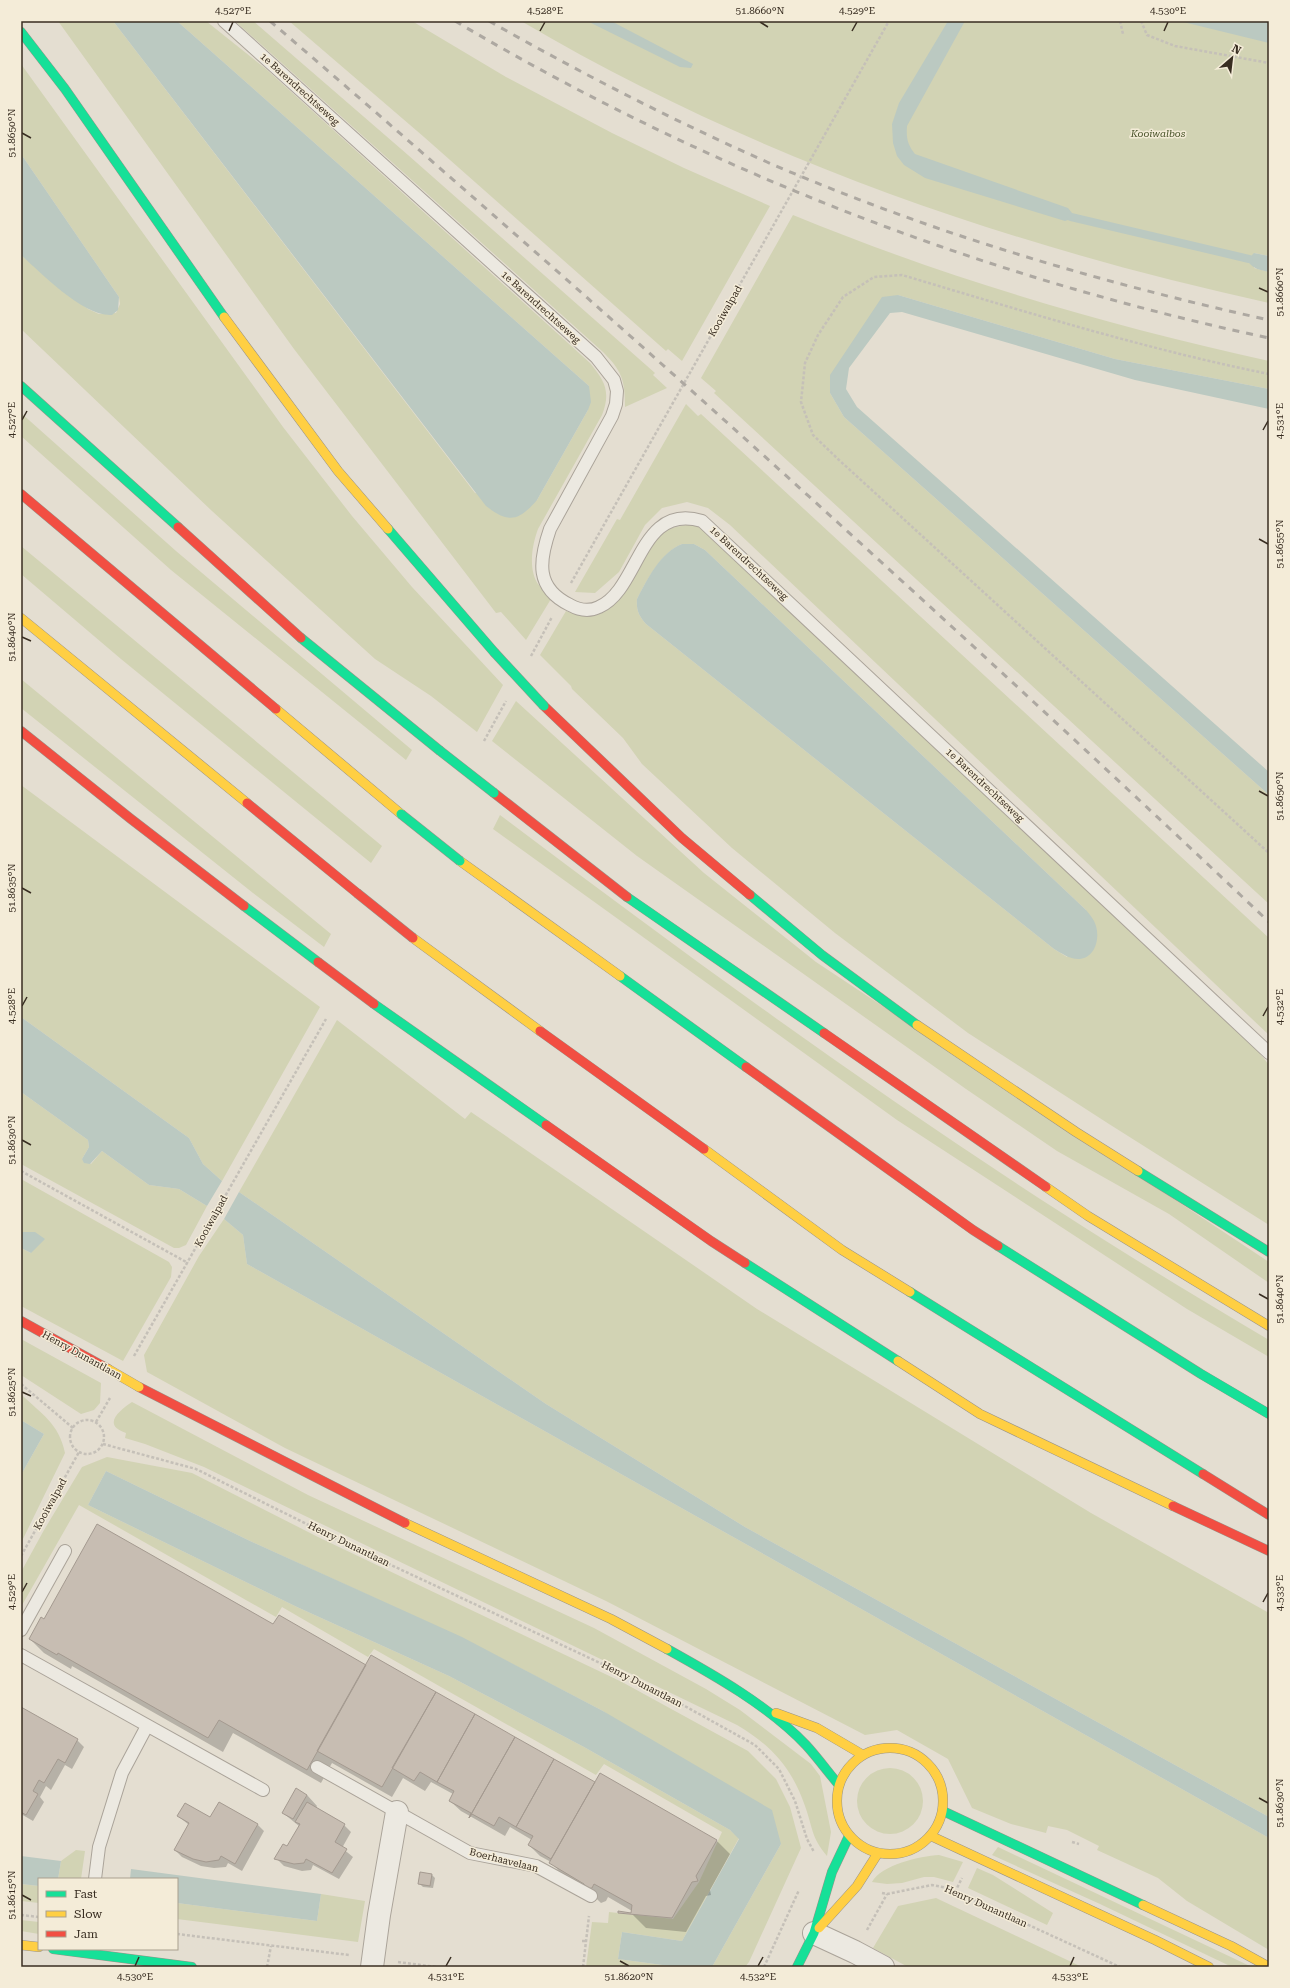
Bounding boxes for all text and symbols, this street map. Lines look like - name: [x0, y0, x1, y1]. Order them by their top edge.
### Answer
- text: 4.527°E: [215, 5, 251, 16]
- text: 4.528°E: [527, 5, 563, 16]
- text: 51.8660°N: [735, 5, 785, 16]
- text: 4.529°E: [839, 5, 875, 16]
- text: 4.530°E: [1150, 5, 1186, 16]
- north arrow: [1212, 38, 1252, 78]
- text: N: [1230, 42, 1244, 58]
- street label: 1e Barendrechtseweg: [258, 51, 342, 128]
- text: 51.8650°N: [6, 108, 17, 158]
- park label: Kooiwalbos: [1130, 128, 1186, 139]
- text: 51.8660°N: [1274, 267, 1285, 317]
- street label: 1e Barendrechtseweg: [499, 269, 583, 346]
- street label: Kooiwalpad: [706, 283, 744, 339]
- text: 4.527°E: [6, 402, 17, 438]
- text: 4.531°E: [1274, 403, 1285, 439]
- text: 51.8655°N: [1274, 519, 1285, 569]
- street label: 1e Barendrechtseweg: [708, 524, 791, 602]
- text: 51.8640°N: [6, 612, 17, 662]
- street label: 1e Barendrechtseweg: [944, 746, 1027, 824]
- text: 51.8650°N: [1274, 771, 1285, 821]
- text: 51.8635°N: [6, 863, 17, 913]
- text: 4.528°E: [6, 988, 17, 1024]
- text: 4.532°E: [1274, 989, 1285, 1025]
- text: 51.8630°N: [6, 1115, 17, 1165]
- street label: Kooiwalpad: [192, 1193, 230, 1249]
- text: 51.8640°N: [1274, 1274, 1285, 1324]
- street label: Henry Dunantlaan: [40, 1329, 124, 1382]
- text: 51.8625°N: [6, 1367, 17, 1417]
- street label: Kooiwalpad: [31, 1476, 69, 1532]
- street label: Henry Dunantlaan: [306, 1519, 392, 1569]
- text: 4.529°E: [6, 1574, 17, 1610]
- text: 4.533°E: [1274, 1575, 1285, 1611]
- street label: Henry Dunantlaan: [600, 1659, 685, 1709]
- text: 51.8630°N: [1274, 1778, 1285, 1828]
- street label: Boerhaavelaan: [468, 1846, 540, 1874]
- text: 51.8615°N: [6, 1870, 17, 1920]
- legend: [38, 1878, 178, 1950]
- street label: Henry Dunantlaan: [943, 1883, 1029, 1929]
- text: Fast: [74, 1887, 98, 1901]
- text: Slow: [74, 1907, 102, 1921]
- text: Jam: [74, 1927, 98, 1941]
- text: 4.530°E: [117, 1971, 153, 1982]
- text: 4.531°E: [428, 1971, 464, 1982]
- text: 51.8620°N: [604, 1971, 654, 1982]
- text: 4.532°E: [740, 1971, 776, 1982]
- text: 4.533°E: [1052, 1971, 1088, 1982]

